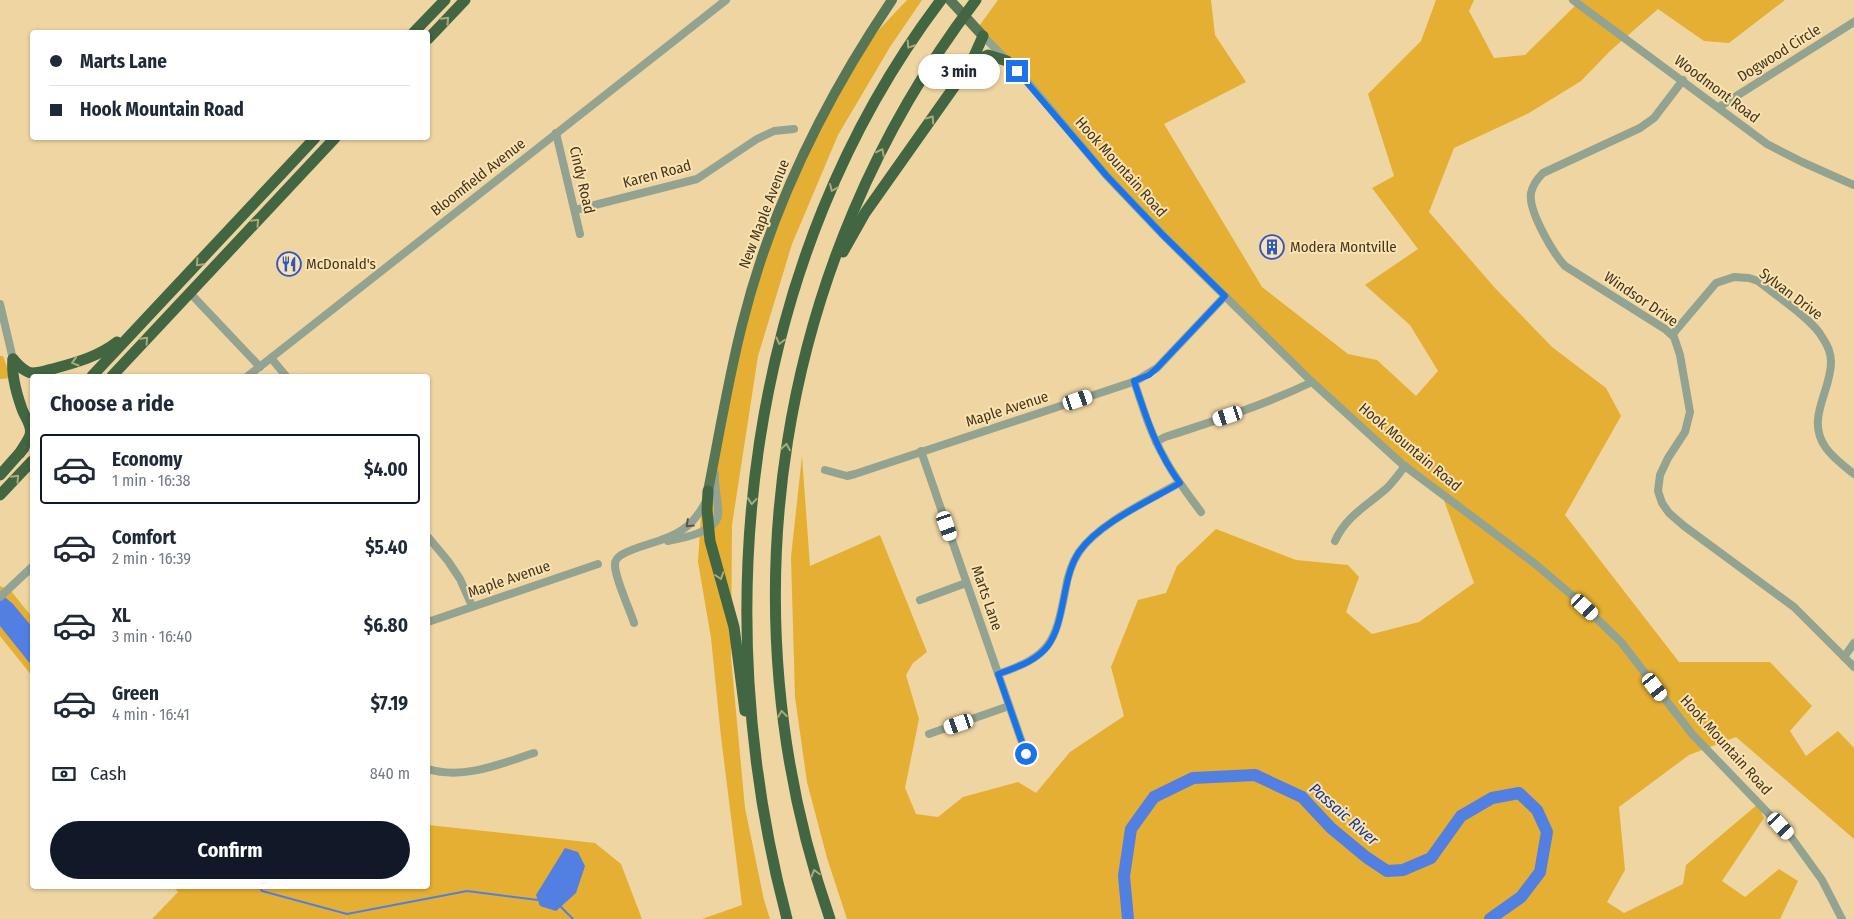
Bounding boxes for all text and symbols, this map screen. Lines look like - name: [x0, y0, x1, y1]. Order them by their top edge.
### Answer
- one-way arrow: [440, 16, 449, 25]
- street label: Dogwood Circle: [1734, 20, 1824, 86]
- one-way arrow: [907, 40, 917, 49]
- text: Marts Lane: [80, 50, 167, 73]
- street label: Woodmont Road: [1671, 51, 1763, 127]
- callout: 3 min: [917, 54, 1000, 88]
- route end: [1006, 60, 1028, 82]
- text: 3 min: [941, 62, 977, 81]
- text: Hook Mountain Road: [80, 98, 244, 121]
- street label: Hook Mountain Road: [1071, 113, 1171, 221]
- one-way arrow: [925, 115, 934, 125]
- street label: Bloomfield Avenue: [427, 134, 529, 220]
- street label: Cindy Road: [566, 145, 598, 215]
- one-way arrow: [875, 148, 885, 157]
- street label: Karen Road: [621, 156, 693, 192]
- street label: New Maple Avenue: [735, 157, 793, 271]
- one-way arrow: [829, 183, 840, 192]
- one-way arrow: [250, 218, 259, 227]
- building icon: Modera Montville: [1259, 234, 1285, 260]
- place label: Modera Montville: [1290, 238, 1397, 256]
- restaurant icon: McDonald's: [276, 251, 302, 277]
- place label: McDonald's: [306, 255, 376, 273]
- one-way arrow: [196, 257, 205, 266]
- street label: Sylvan Drive: [1756, 264, 1826, 324]
- street label: Windsor Drive: [1600, 268, 1682, 330]
- one-way arrow: [775, 336, 786, 345]
- one-way arrow: [139, 337, 148, 346]
- one-way arrow: [72, 357, 80, 367]
- street label: Maple Avenue: [963, 387, 1051, 431]
- car: [1061, 388, 1094, 412]
- text: Choose a ride: [50, 390, 174, 417]
- street label: Hook Mountain Road: [1355, 399, 1465, 495]
- car: [1211, 404, 1244, 428]
- one-way arrow: [780, 443, 791, 451]
- icon: car: [52, 447, 97, 492]
- text: Economy: [112, 448, 182, 471]
- text: $4.00: [364, 458, 408, 481]
- text: 1 min · 16:38: [112, 471, 191, 490]
- one-way arrow: [10, 475, 19, 484]
- one-way arrow: [746, 497, 757, 505]
- car: [935, 509, 958, 543]
- one-way arrow: [685, 518, 694, 527]
- icon: car: [52, 525, 97, 570]
- text: Comfort: [112, 526, 176, 549]
- text: $5.40: [365, 536, 408, 559]
- text: 2 min · 16:39: [112, 549, 191, 568]
- street label: Maple Avenue: [465, 557, 553, 601]
- street label: Marts Lane: [968, 563, 1006, 633]
- one-way arrow: [714, 572, 724, 580]
- car: [1568, 591, 1601, 623]
- icon: car: [52, 603, 97, 648]
- text: XL: [112, 604, 131, 627]
- text: $6.80: [364, 614, 408, 637]
- text: 3 min · 16:40: [112, 627, 192, 646]
- car: [1639, 671, 1670, 703]
- icon: car: [52, 681, 97, 726]
- text: Green: [112, 682, 159, 705]
- street label: Hook Mountain Road: [1676, 691, 1776, 799]
- text: $7.19: [370, 692, 408, 715]
- text: 4 min · 16:41: [112, 705, 190, 724]
- one-way arrow: [777, 709, 788, 717]
- car: [942, 712, 975, 736]
- route start: [1015, 743, 1037, 765]
- icon: cash: [50, 760, 78, 788]
- text: Cash: [90, 762, 127, 785]
- text: 840 m: [370, 764, 410, 783]
- water label: Passaic River: [1306, 779, 1383, 849]
- car: [1765, 810, 1796, 842]
- button: Confirm: [50, 821, 410, 879]
- one-way arrow: [810, 869, 820, 877]

